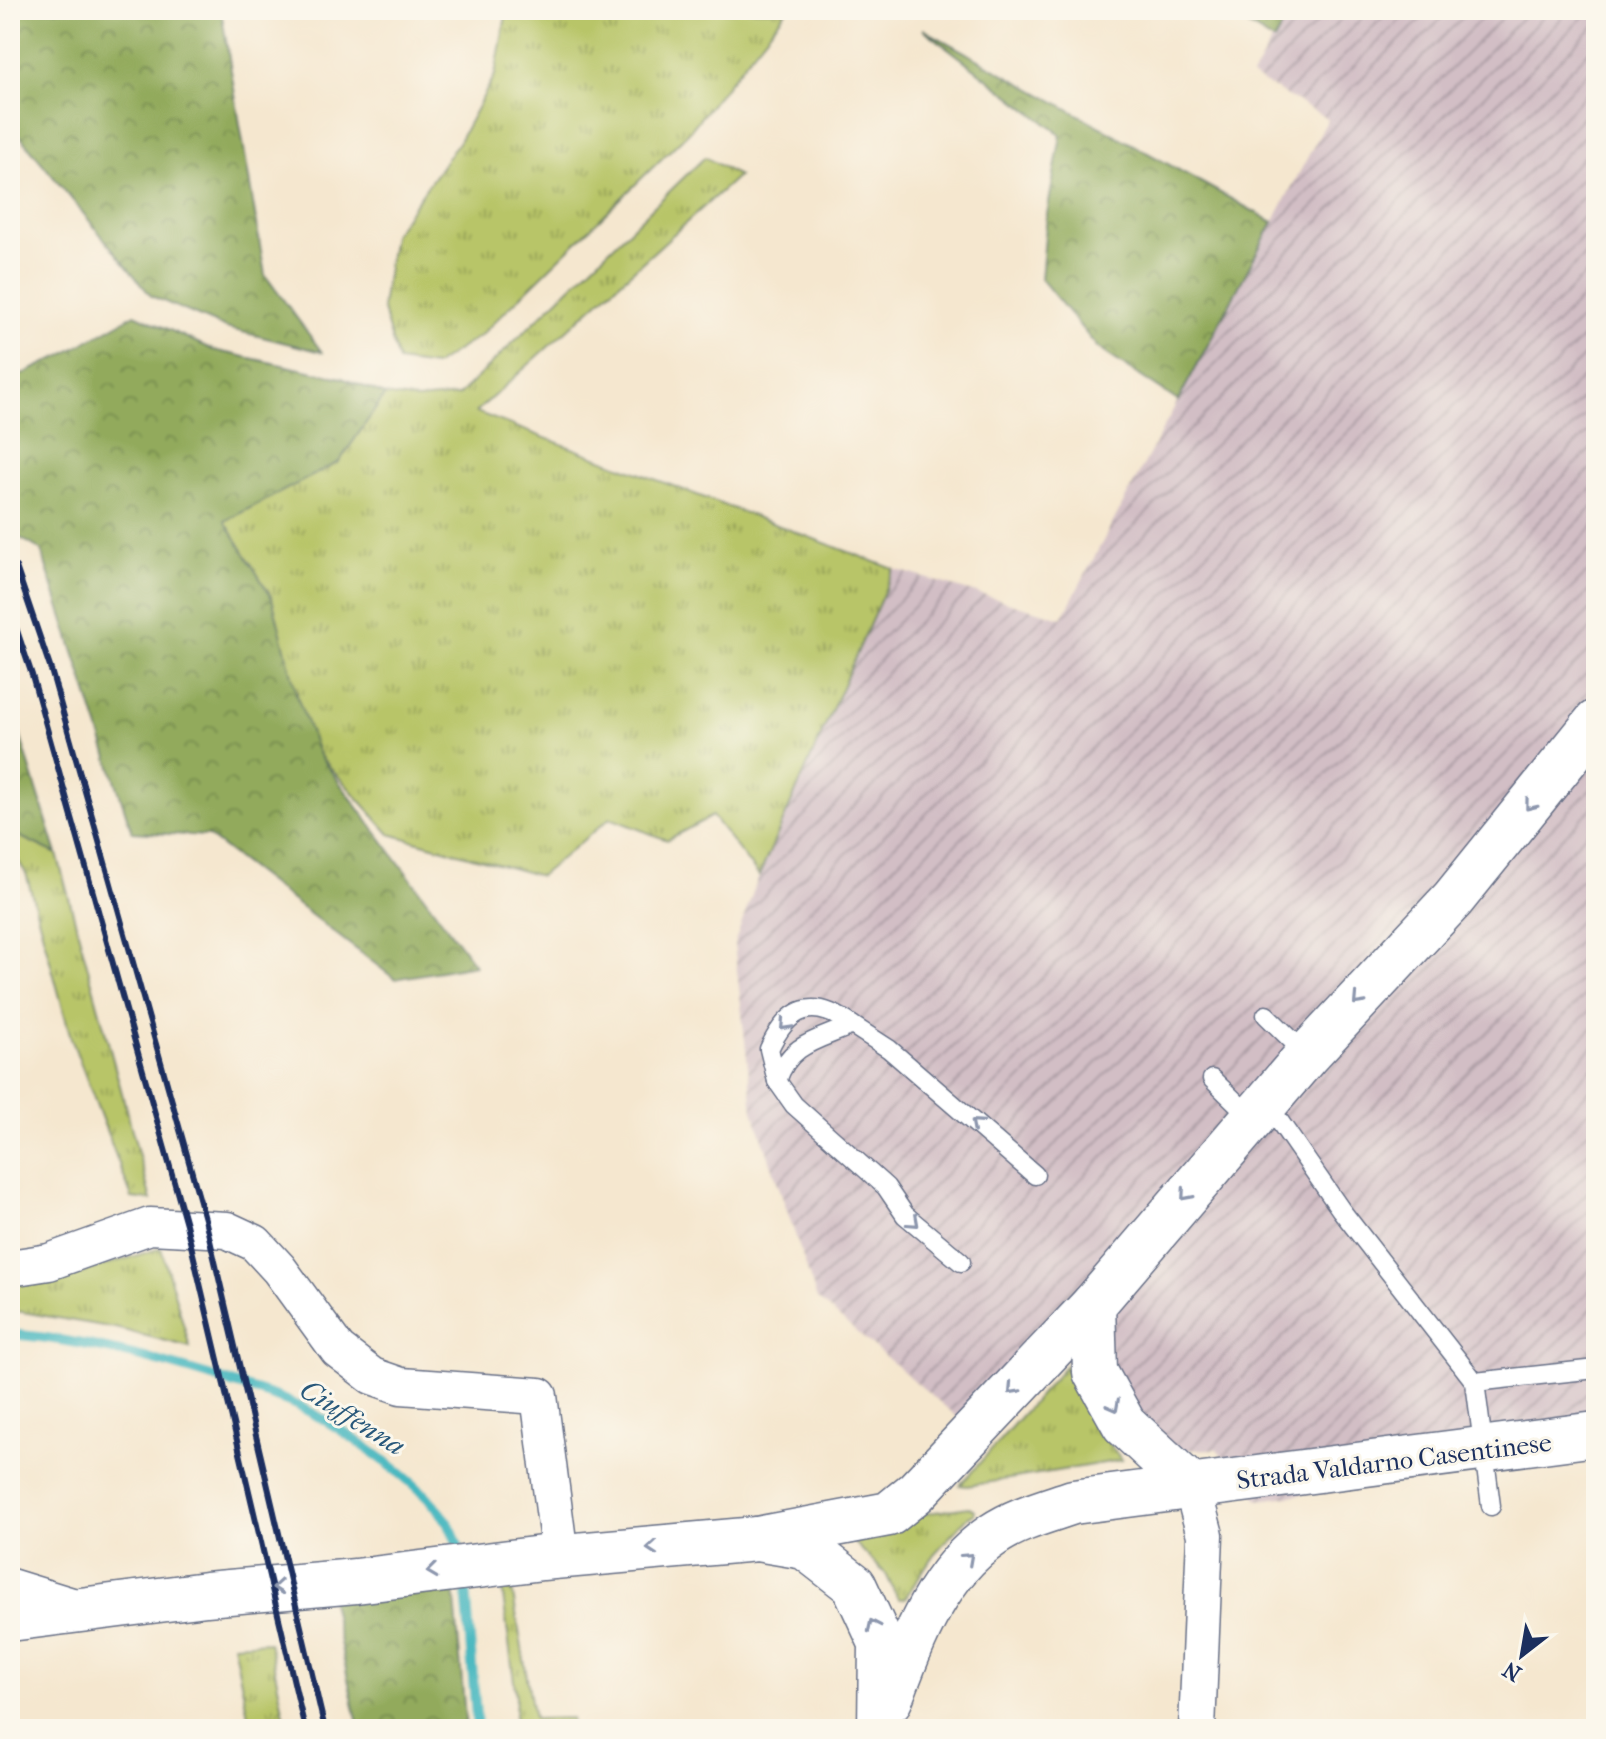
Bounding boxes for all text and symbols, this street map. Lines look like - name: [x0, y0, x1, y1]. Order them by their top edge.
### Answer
- one-way arrow: [1525, 796, 1540, 810]
- one-way arrow: [1353, 991, 1368, 1005]
- one-way arrow: [779, 1016, 794, 1030]
- one-way arrow: [971, 1119, 985, 1134]
- one-way arrow: [1181, 1186, 1196, 1200]
- one-way arrow: [905, 1212, 919, 1227]
- water label: Ciuffenna: [294, 1372, 411, 1462]
- one-way arrow: [1008, 1380, 1023, 1394]
- one-way arrow: [1104, 1397, 1120, 1412]
- street label: Strada Valdarno Casentinese: [1235, 1427, 1553, 1496]
- one-way arrow: [645, 1539, 658, 1556]
- one-way arrow: [958, 1553, 973, 1567]
- one-way arrow: [425, 1563, 438, 1580]
- one-way arrow: [271, 1579, 284, 1596]
- north arrow: [1482, 1615, 1562, 1695]
- one-way arrow: [867, 1619, 883, 1633]
- text: N: [1498, 1656, 1526, 1687]

